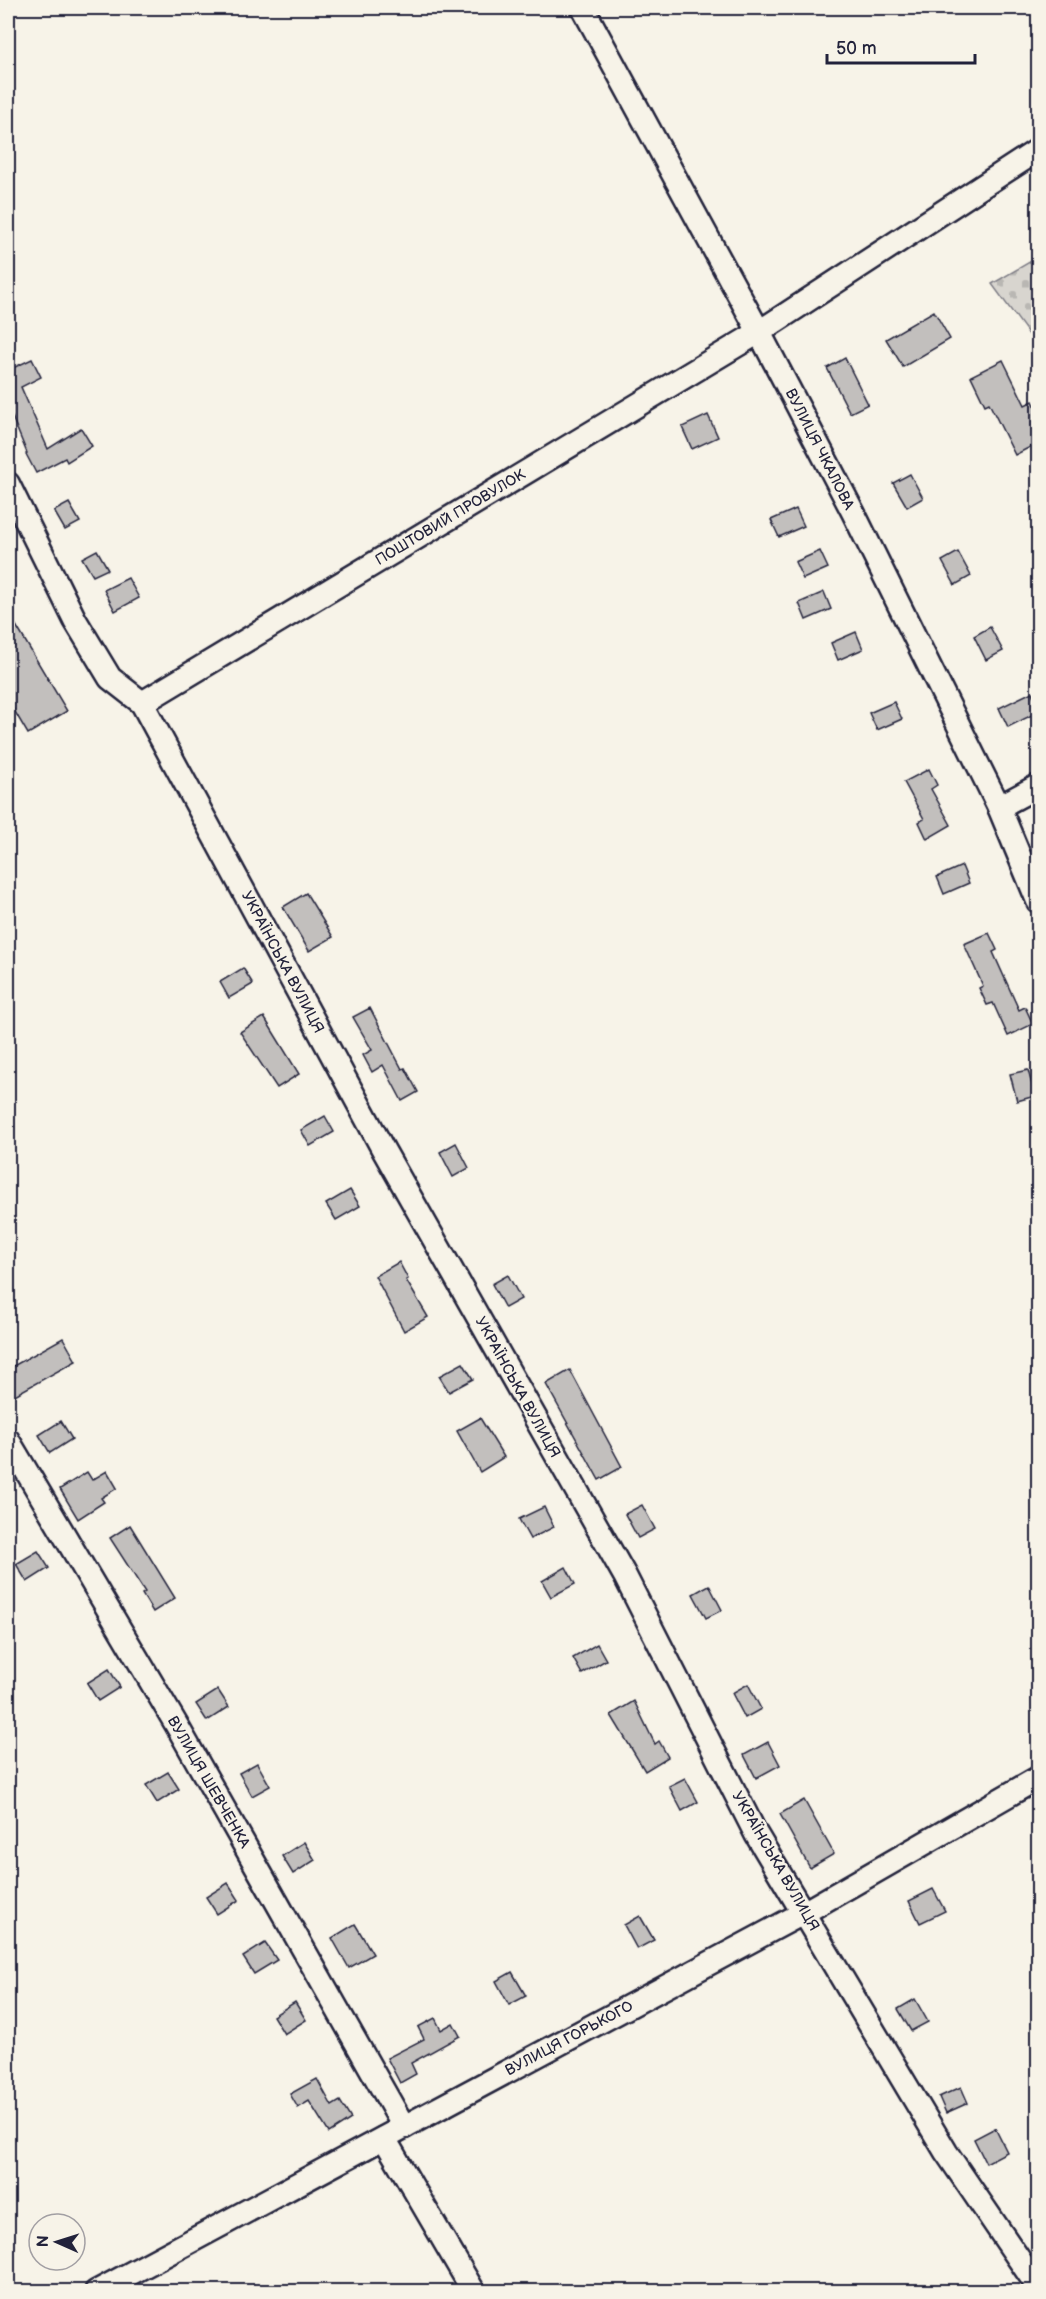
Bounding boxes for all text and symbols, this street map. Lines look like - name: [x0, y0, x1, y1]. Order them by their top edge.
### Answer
- scale bar: [827, 27, 976, 65]
- text: 50 m: [836, 38, 877, 59]
- street label: ВУЛИЦЯ ЧКАЛОВА: [781, 385, 859, 514]
- street label: ПОШТОВИЙ ПРОВУЛОК: [372, 465, 529, 570]
- street label: УКРАЇНСЬКА ВУЛИЦЯ: [237, 888, 328, 1037]
- street label: УКРАЇНСЬКА ВУЛИЦЯ: [471, 1313, 564, 1461]
- street label: ВУЛИЦЯ ШЕВЧЕНКА: [163, 1713, 255, 1853]
- street label: УКРАЇНСЬКА ВУЛИЦЯ: [728, 1788, 823, 1935]
- street label: ВУЛИЦЯ ГОРЬКОГО: [502, 1997, 637, 2080]
- north arrow: [27, 2212, 87, 2272]
- text: N: [34, 2235, 53, 2248]

